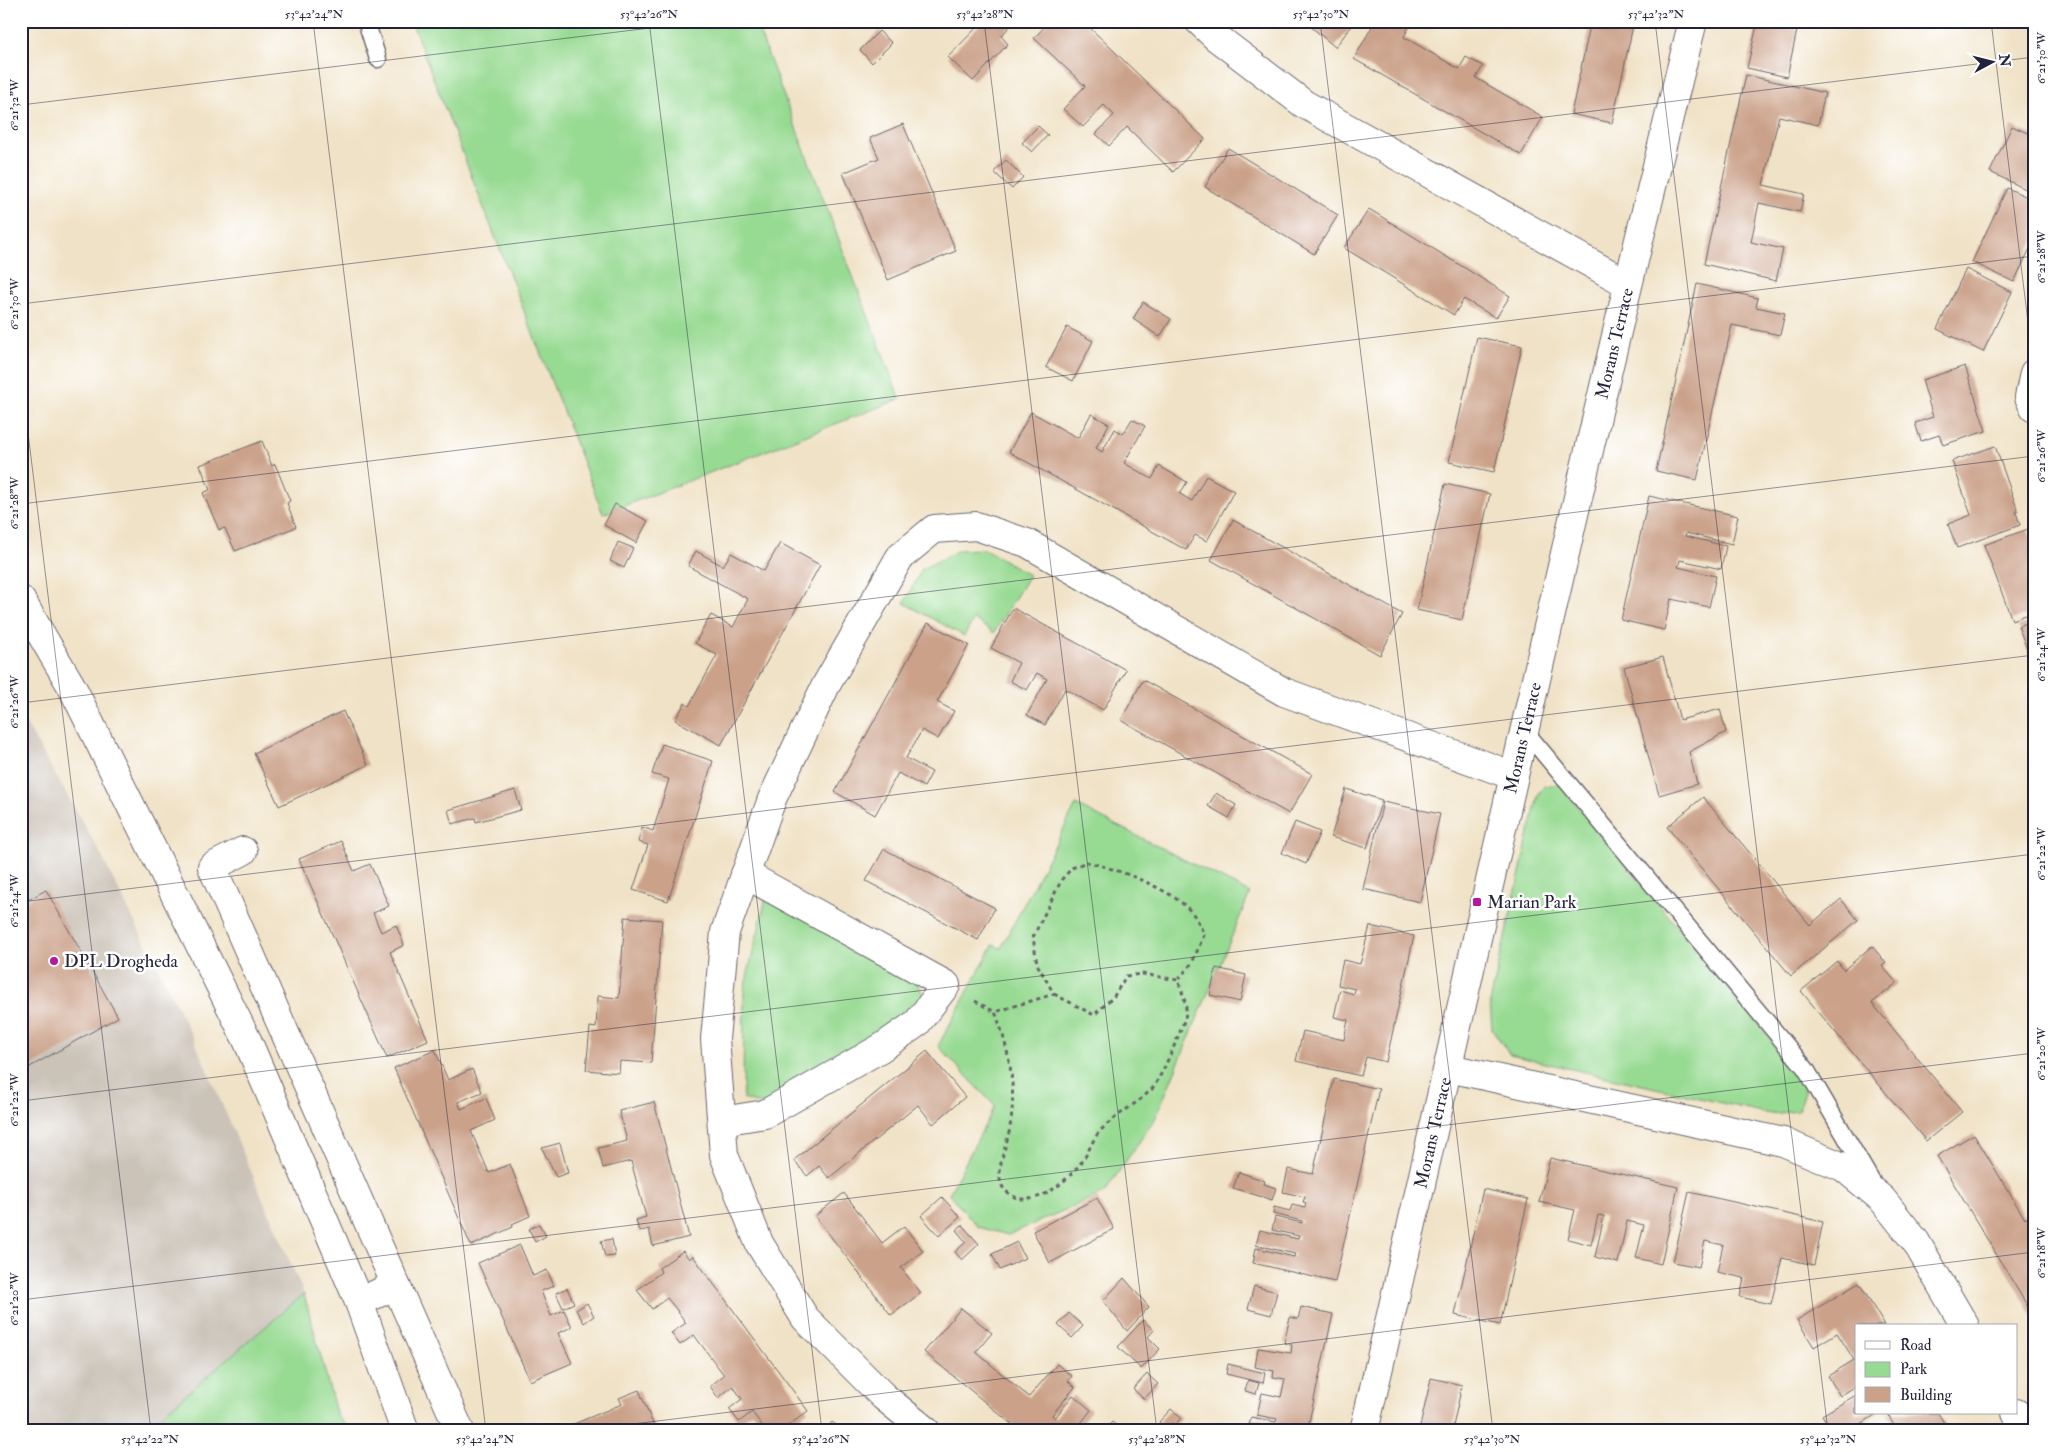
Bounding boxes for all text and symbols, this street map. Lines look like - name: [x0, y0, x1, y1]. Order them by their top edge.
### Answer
- text: 53°42'24"N: [285, 7, 343, 22]
- text: 53°42'26"N: [620, 7, 678, 22]
- text: 53°42'28"N: [956, 7, 1014, 22]
- text: 53°42'30"N: [1293, 7, 1349, 22]
- text: 53°42'32"N: [1628, 7, 1684, 22]
- text: 6°21'30"W: [2034, 31, 2049, 84]
- north arrow: [1968, 38, 2018, 88]
- text: N: [1995, 52, 2014, 68]
- text: 6°21'32"W: [7, 78, 22, 131]
- text: 6°21'28"W: [2034, 230, 2049, 283]
- text: 6°21'30"W: [7, 277, 22, 330]
- street label: Morans Terrace: [1590, 285, 1639, 401]
- text: 6°21'26"W: [2034, 429, 2049, 483]
- text: 6°21'28"W: [7, 476, 22, 529]
- text: 6°21'24"W: [2034, 627, 2049, 682]
- text: 6°21'26"W: [7, 675, 22, 729]
- street label: Morans Terrace: [1499, 680, 1547, 796]
- text: 6°21'22"W: [2034, 827, 2049, 881]
- text: 6°21'24"W: [7, 873, 22, 928]
- place label: Marian Park: [1487, 891, 1577, 914]
- marker: Marian Park: [1471, 896, 1483, 908]
- place label: DPL Drogheda: [64, 950, 179, 973]
- marker: DPL Drogheda: [48, 955, 60, 967]
- text: 6°21'20"W: [2034, 1027, 2049, 1081]
- text: 6°21'22"W: [7, 1073, 22, 1127]
- street label: Morans Terrace: [1409, 1075, 1457, 1191]
- text: 6°21'18"W: [2034, 1227, 2049, 1279]
- text: 6°21'20"W: [7, 1272, 22, 1326]
- legend: [1855, 1324, 2018, 1414]
- text: Road: [1900, 1336, 1932, 1355]
- text: Park: [1900, 1360, 1927, 1379]
- text: Building: [1900, 1386, 1952, 1405]
- text: 53°42'22"N: [121, 1432, 179, 1447]
- text: 53°42'24"N: [456, 1432, 514, 1447]
- text: 53°42'26"N: [792, 1432, 850, 1447]
- text: 53°42'28"N: [1128, 1432, 1186, 1447]
- text: 53°42'30"N: [1464, 1432, 1520, 1447]
- text: 53°42'32"N: [1800, 1432, 1856, 1447]

